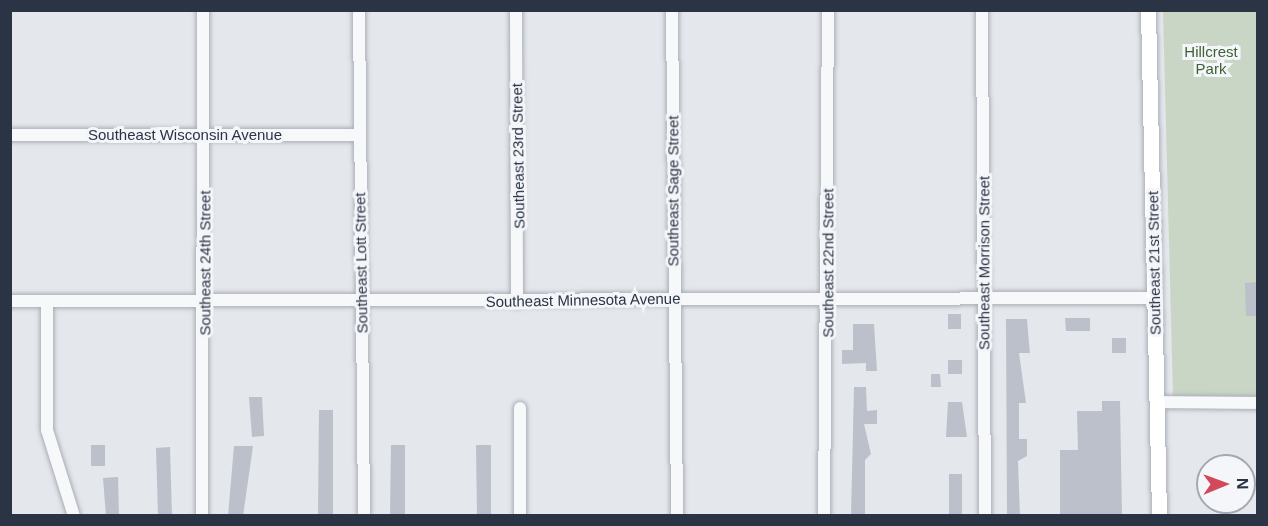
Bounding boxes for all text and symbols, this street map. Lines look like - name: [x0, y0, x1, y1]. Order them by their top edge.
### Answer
- park label: Hillcrest Park: [1184, 42, 1238, 77]
- street label: Southeast 23rd Street: [508, 83, 528, 229]
- street label: Southeast Sage Street: [664, 116, 682, 266]
- street label: Southeast Wisconsin Avenue: [88, 126, 282, 144]
- street label: Southeast Morrison Street: [975, 176, 993, 350]
- street label: Southeast 22nd Street: [819, 188, 837, 338]
- street label: Southeast 24th Street: [196, 190, 214, 336]
- street label: Southeast 21st Street: [1144, 191, 1164, 335]
- street label: Southeast Lott Street: [351, 192, 371, 334]
- street label: Southeast Minnesota Avenue: [485, 289, 681, 311]
- north arrow: [1196, 454, 1256, 514]
- text: N: [1234, 478, 1251, 490]

